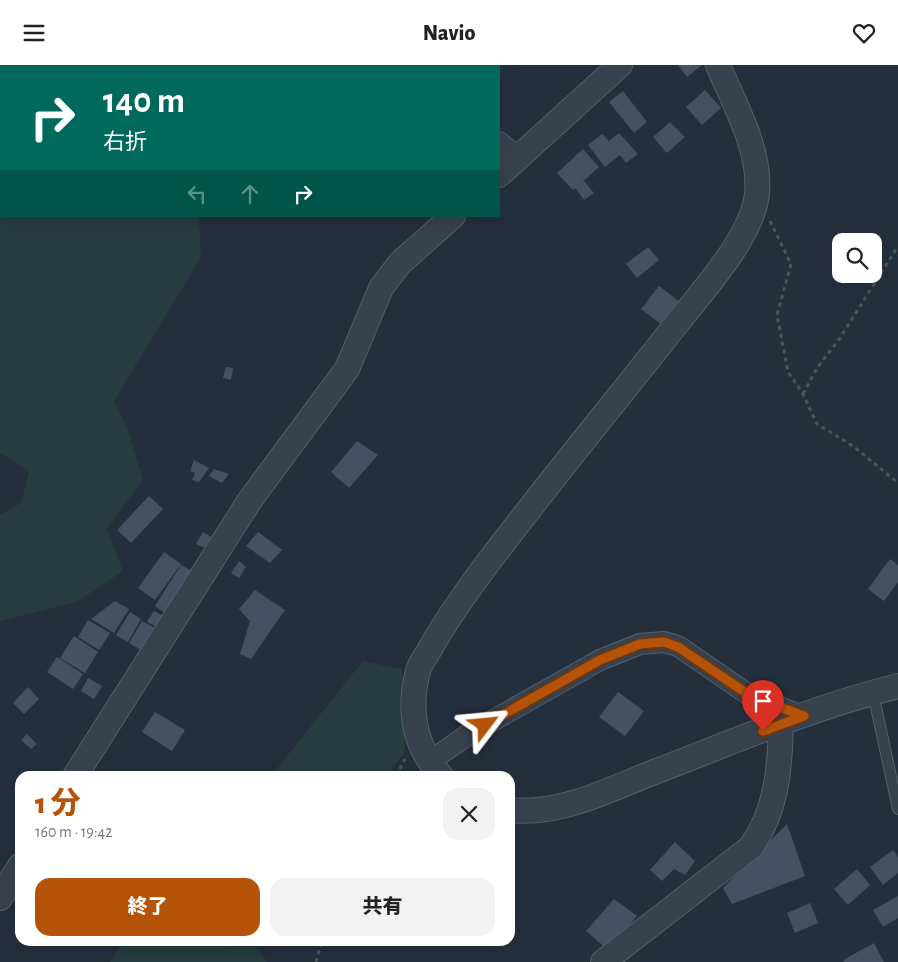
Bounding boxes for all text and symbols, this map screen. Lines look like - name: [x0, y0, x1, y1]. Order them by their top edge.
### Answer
- icon: menu: [20, 19, 48, 47]
- icon: heart: [850, 19, 878, 47]
- text: Navio: [423, 22, 475, 44]
- text: 140 m: [103, 84, 185, 119]
- icon: right: [20, 85, 85, 150]
- text: 右折: [103, 131, 147, 153]
- icon: left: [183, 180, 211, 208]
- icon: ahead: [236, 180, 264, 208]
- icon: right: [289, 180, 317, 208]
- map controls: [832, 233, 882, 283]
- button: search: [832, 233, 882, 283]
- pin: [742, 680, 784, 731]
- icon: arrive: [749, 687, 777, 715]
- position arrow: [458, 698, 510, 750]
- button: close: [443, 788, 495, 840]
- text: 1 分: [35, 789, 80, 819]
- text: 160 m · 19:42: [35, 824, 113, 840]
- button: 終了: [35, 878, 260, 936]
- button: 共有: [270, 878, 495, 936]

